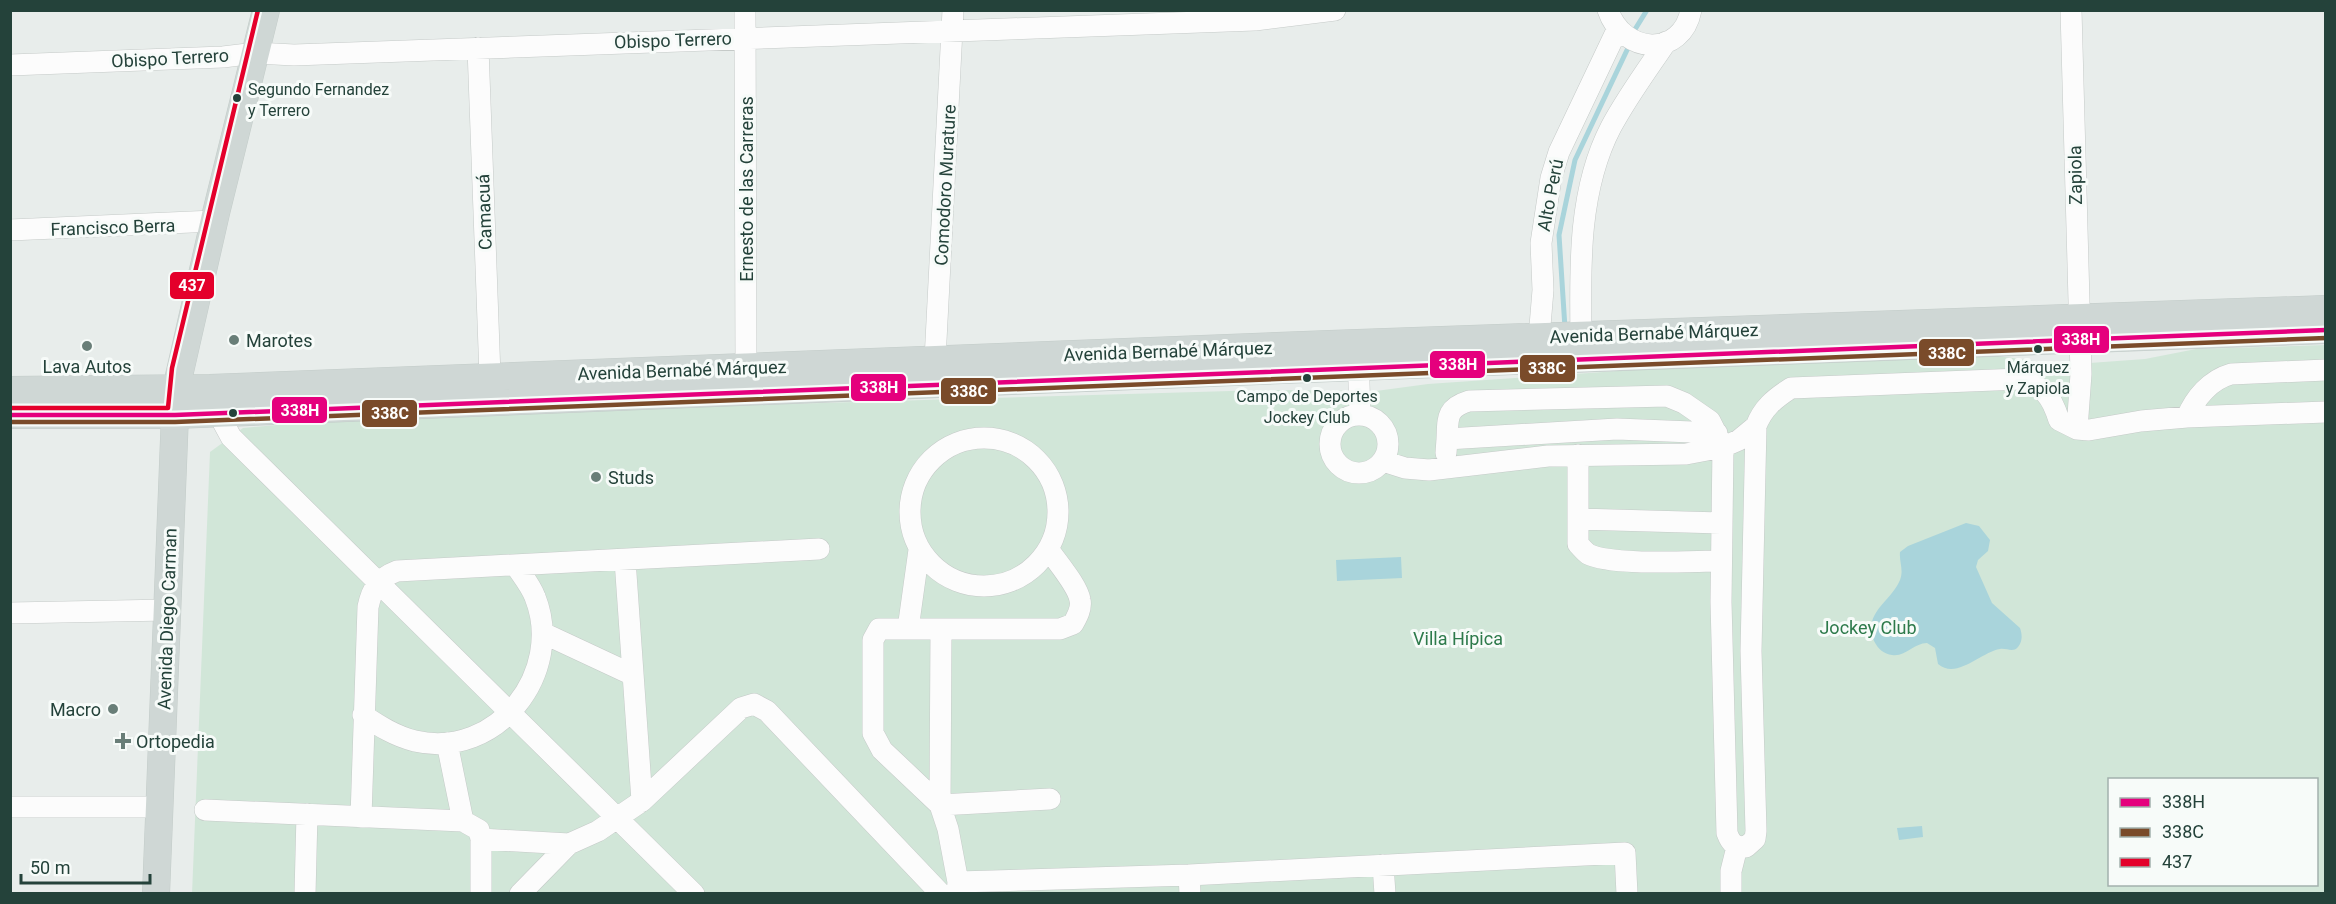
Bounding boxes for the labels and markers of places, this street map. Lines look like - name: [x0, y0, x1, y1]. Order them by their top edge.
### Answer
- place label: Segundo Fernandez y Terrero: [248, 80, 389, 120]
- marker: Segundo Fernandez y Terrero: [231, 92, 243, 104]
- place label: Marotes: [246, 330, 312, 351]
- marker: Marotes: [227, 333, 241, 347]
- marker: Lava Autos: [80, 339, 94, 353]
- marker: Márquez y Zapiola: [2032, 343, 2044, 355]
- place label: Lava Autos: [42, 356, 132, 377]
- place label: Márquez y Zapiola: [2006, 358, 2070, 398]
- marker: Campo de Deportes Jockey Club: [1301, 372, 1313, 384]
- place label: Campo de Deportes Jockey Club: [1236, 387, 1378, 427]
- unlabelled marker: [227, 407, 239, 419]
- place label: Studs: [608, 467, 654, 488]
- marker: Studs: [589, 470, 603, 484]
- place label: Macro: [50, 699, 101, 720]
- marker: Macro: [106, 702, 120, 716]
- place label: Ortopedia: [136, 731, 215, 752]
- marker: Ortopedia: [114, 732, 132, 750]

